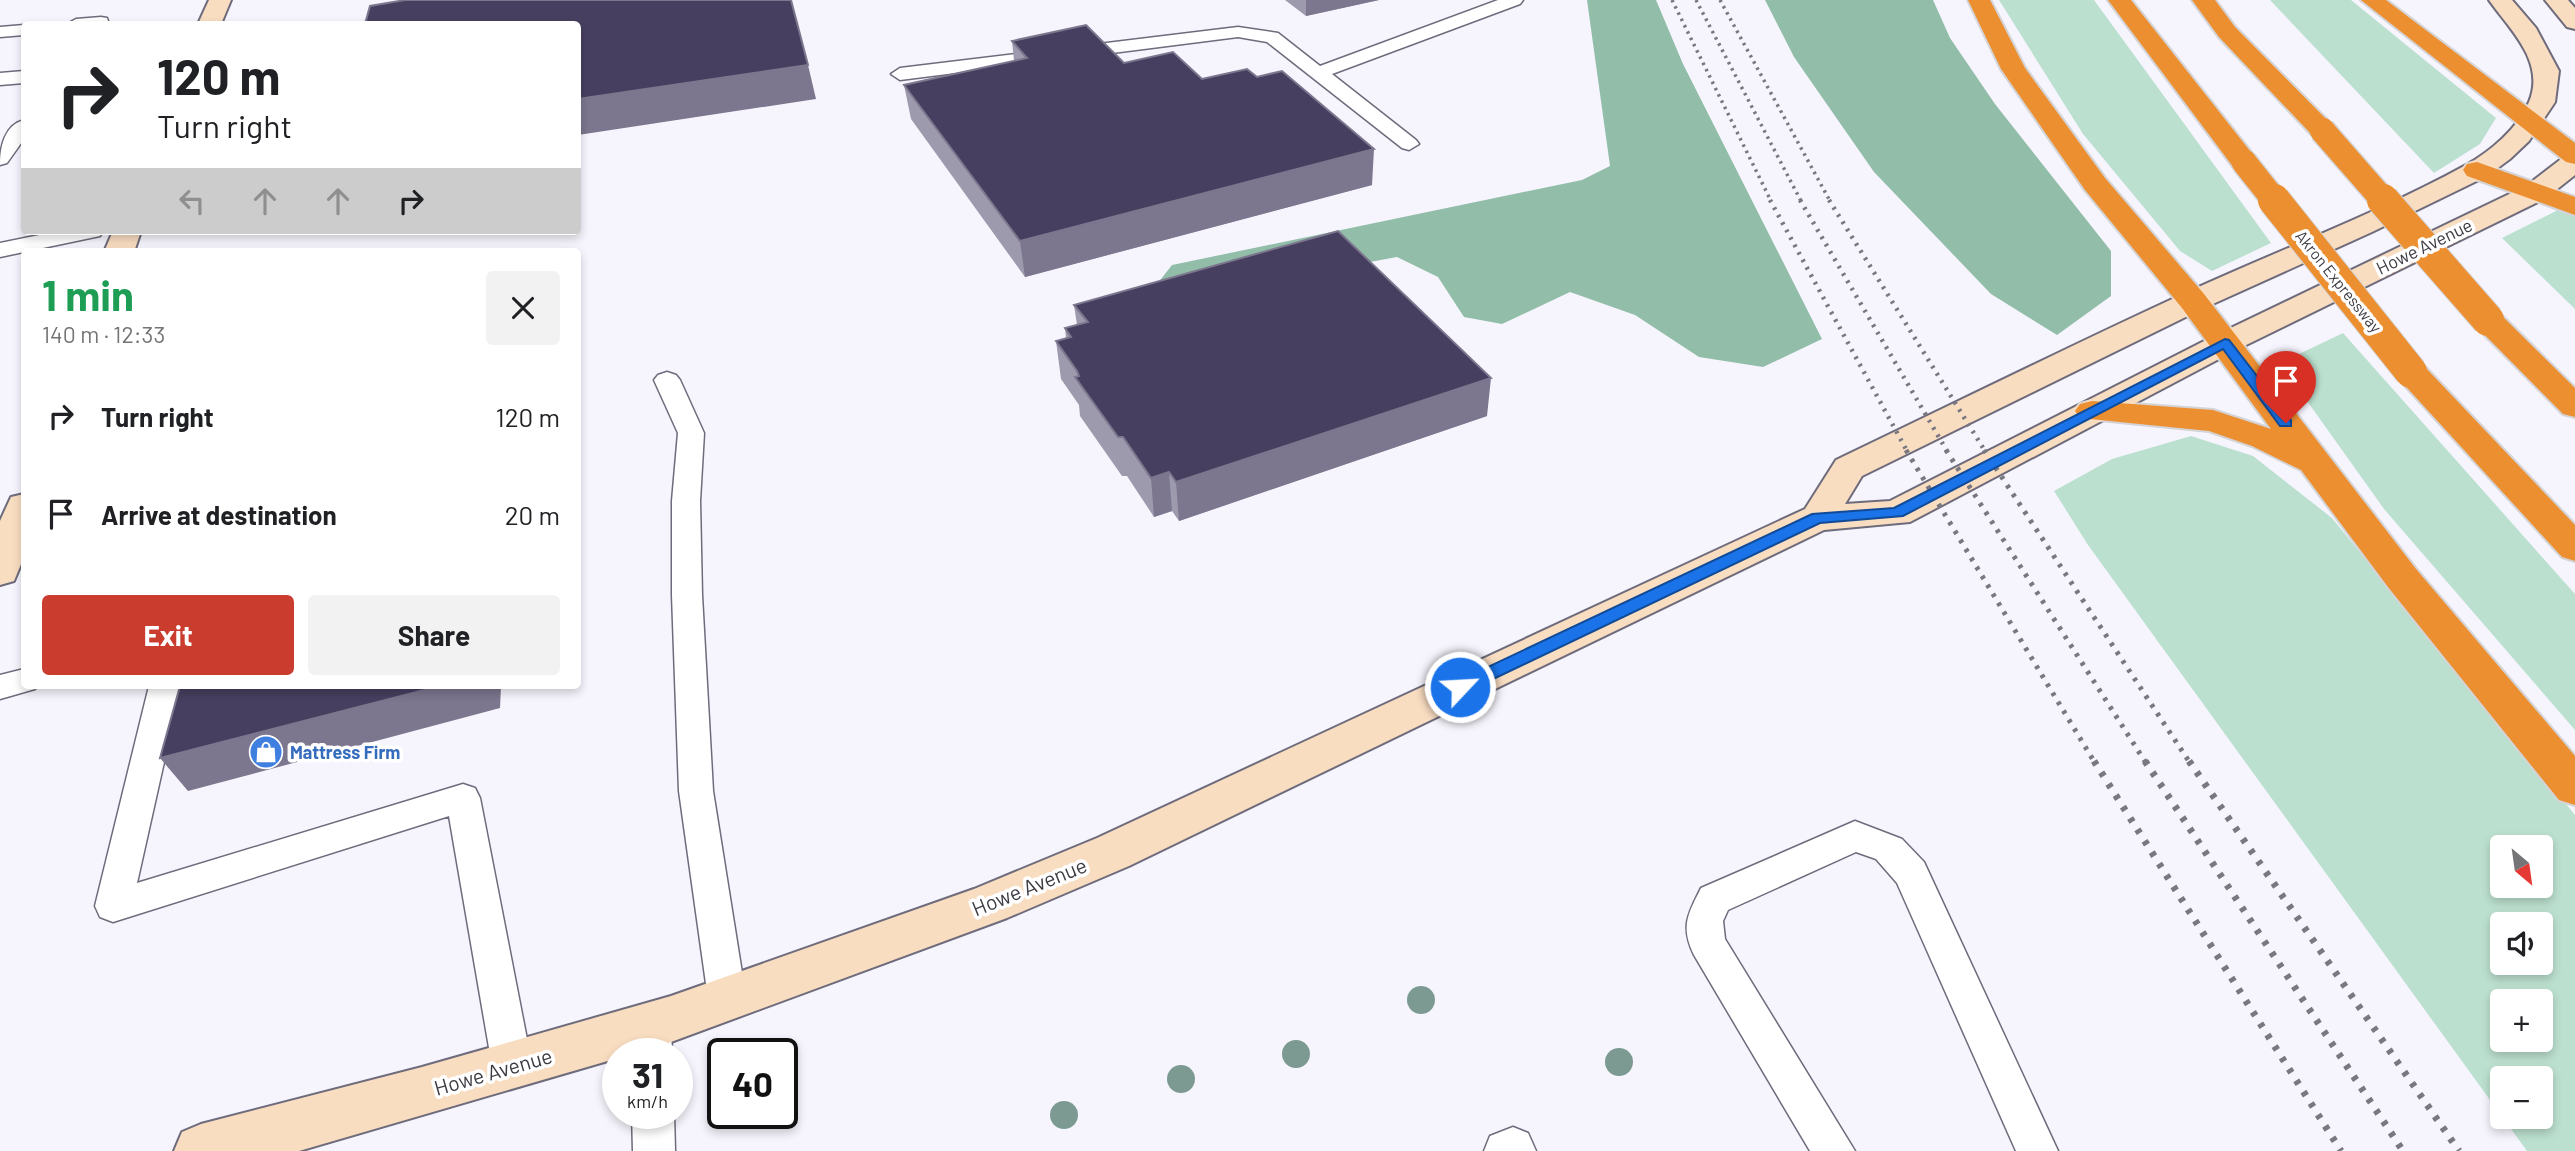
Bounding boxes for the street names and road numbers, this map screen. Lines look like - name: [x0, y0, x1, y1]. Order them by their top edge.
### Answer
- street label: Howe Avenue: [2372, 213, 2476, 279]
- street label: Akron Expressway: [2292, 226, 2386, 336]
- street label: Howe Avenue: [968, 852, 1090, 920]
- street label: Howe Avenue: [431, 1042, 555, 1100]

